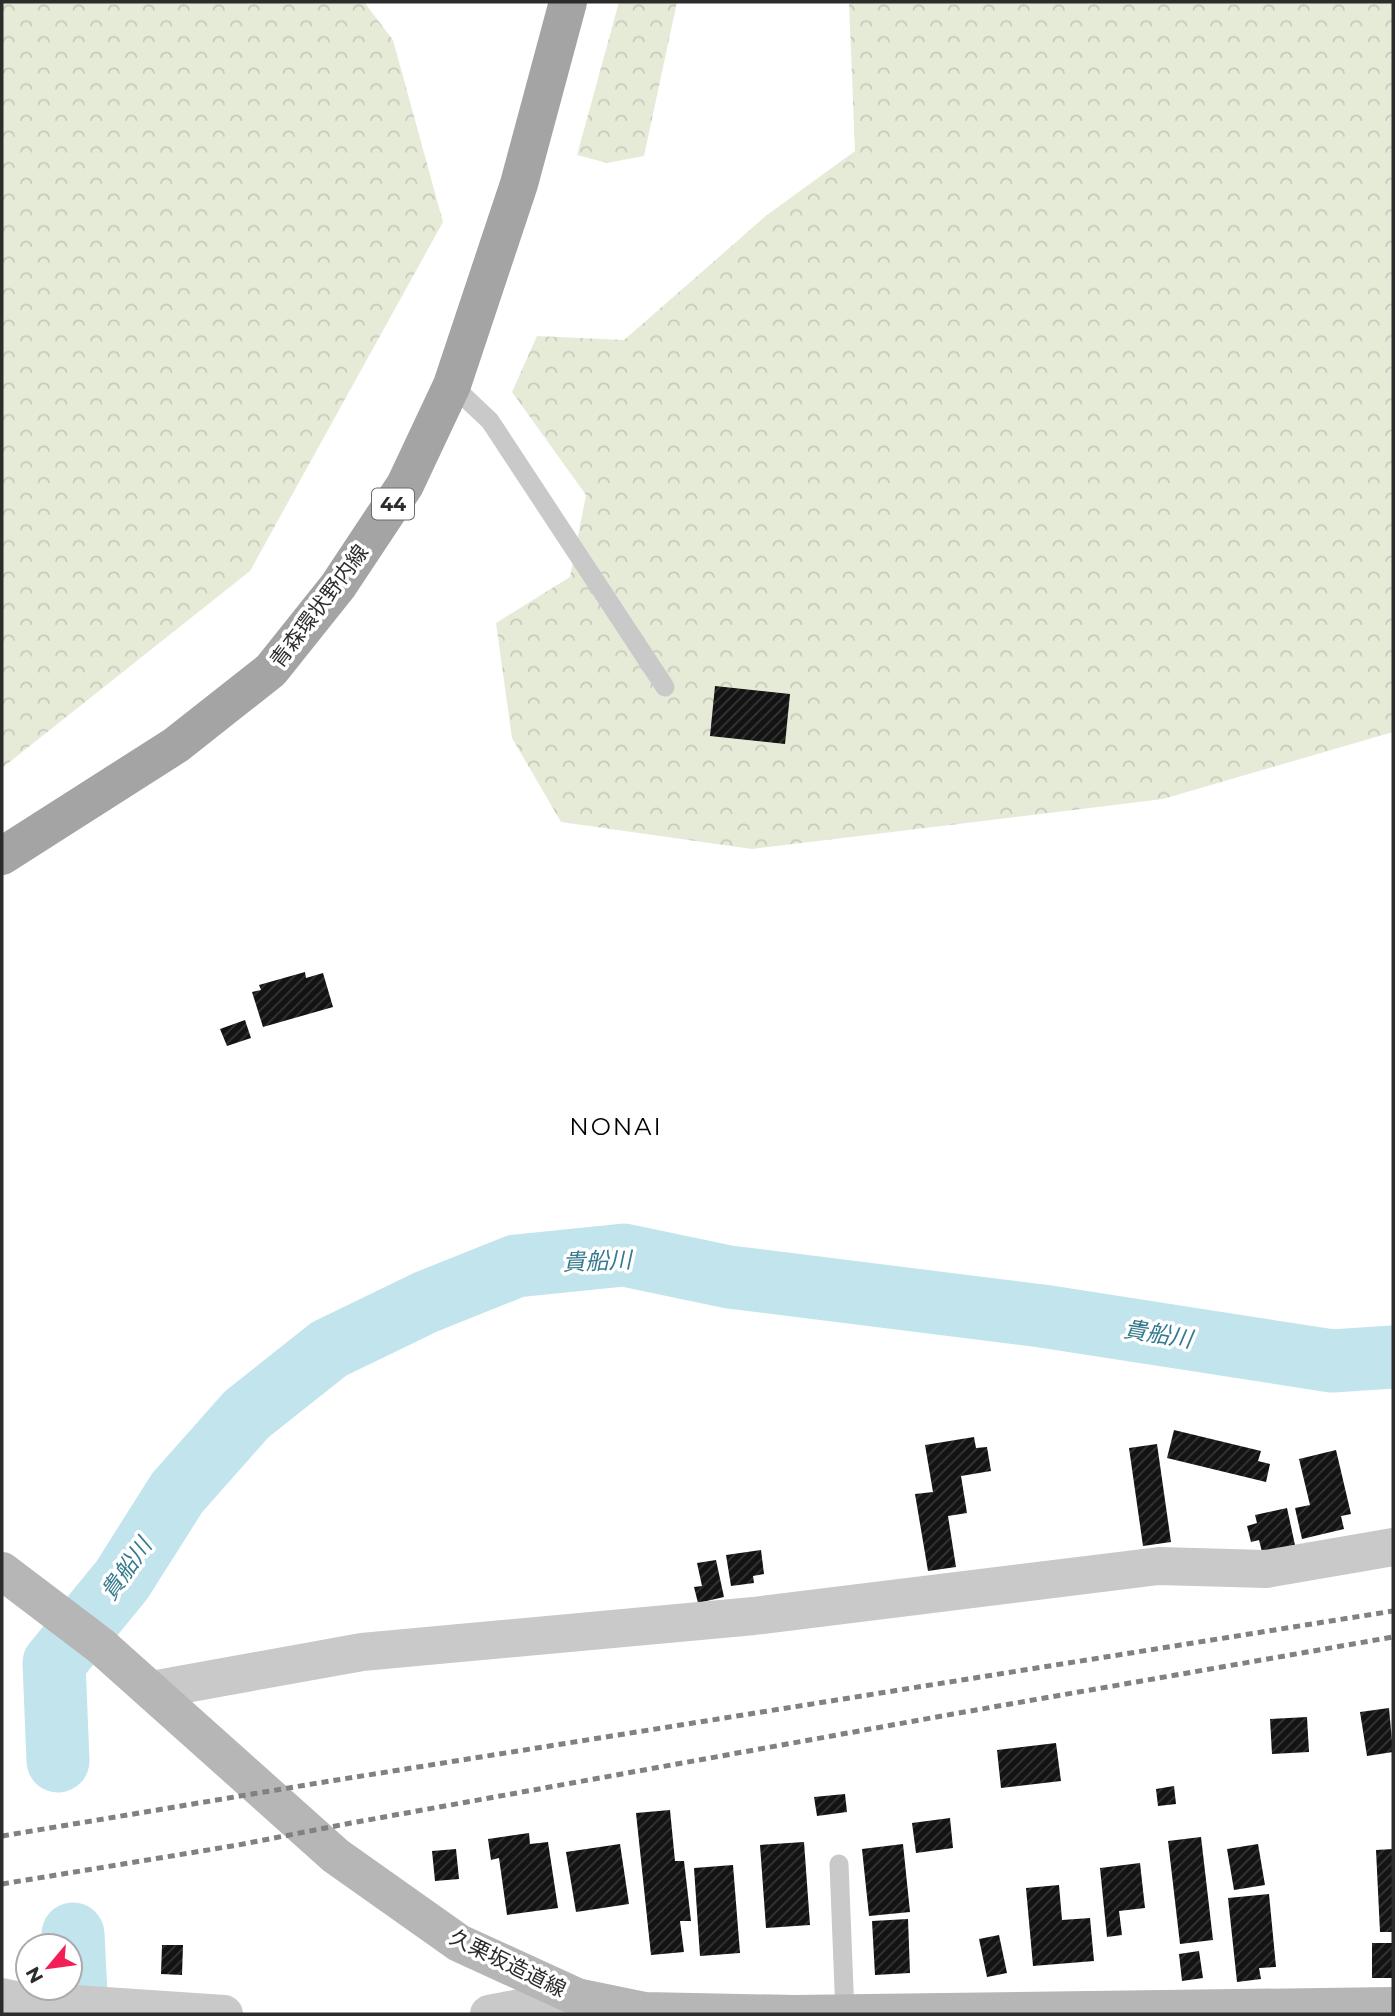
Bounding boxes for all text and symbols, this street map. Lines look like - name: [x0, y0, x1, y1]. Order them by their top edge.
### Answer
- road number: 44: [372, 489, 414, 520]
- street label: 青森環状野内線: [265, 540, 373, 672]
- district label: NONAI: [569, 1112, 663, 1141]
- water label: 貴船川: [562, 1246, 635, 1276]
- water label: 貴船川: [1122, 1315, 1197, 1354]
- water label: 貴船川: [95, 1530, 159, 1605]
- street label: 久栗坂造道線: [446, 1924, 570, 2002]
- north arrow: [14, 1932, 84, 2002]
- text: N: [21, 1963, 48, 1987]

